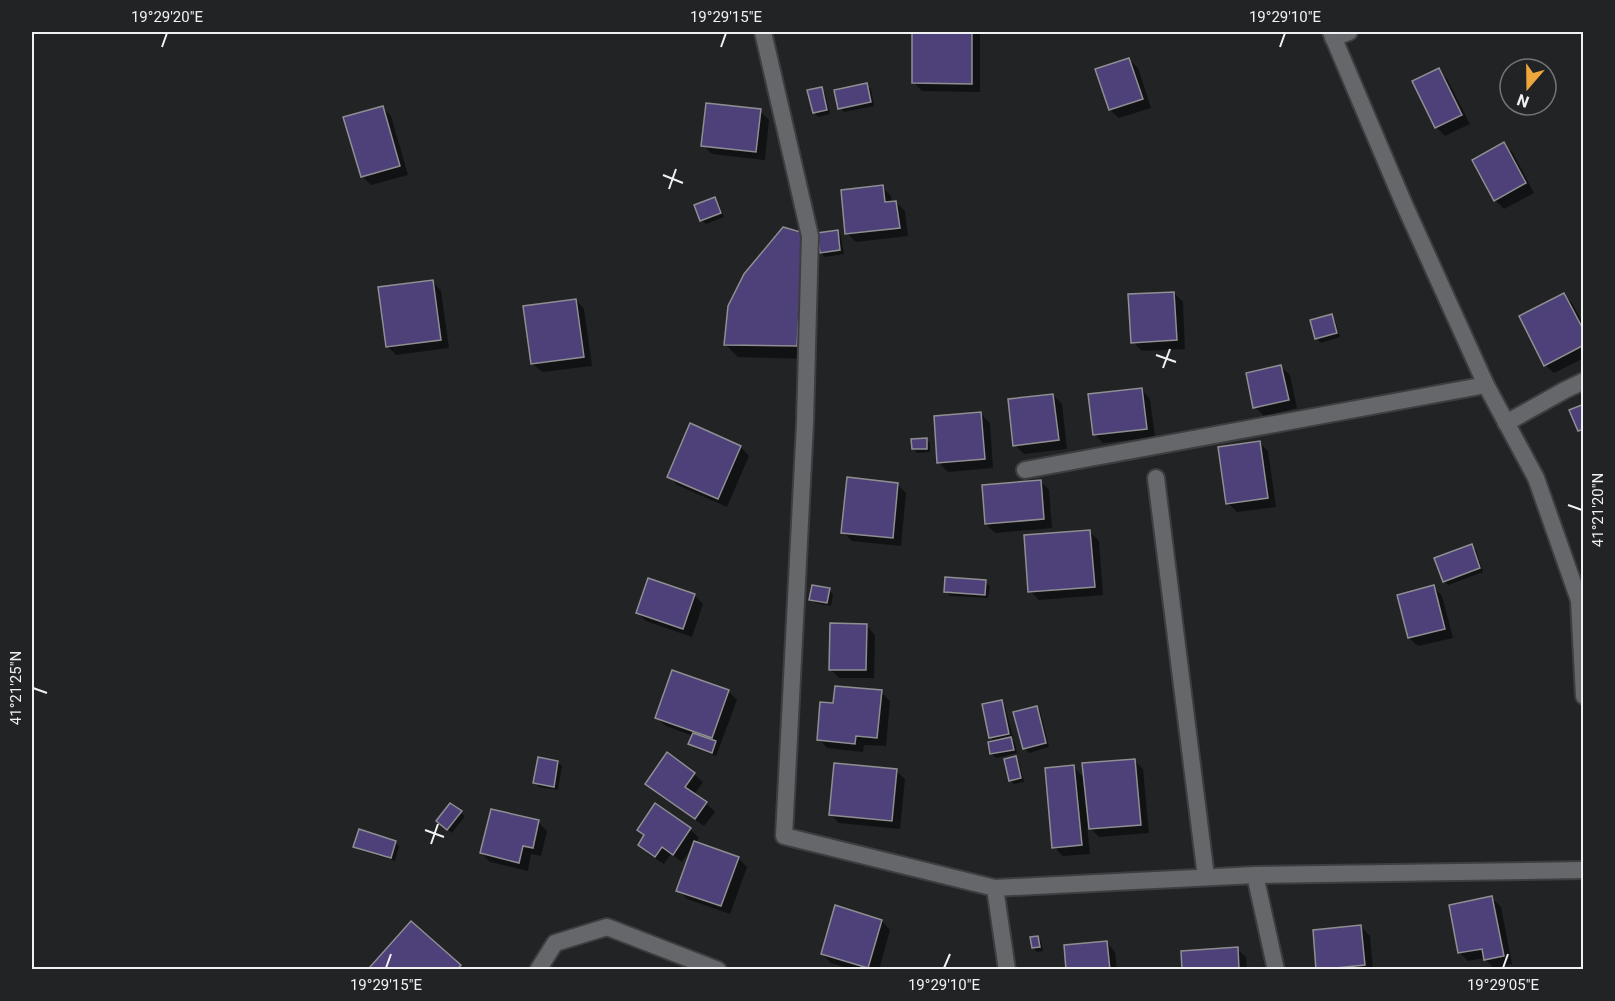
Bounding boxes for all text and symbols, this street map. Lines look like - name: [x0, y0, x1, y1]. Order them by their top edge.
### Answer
- text: 19°29'20"E: [131, 8, 204, 26]
- text: 19°29'15"E: [690, 8, 763, 26]
- text: 19°29'10"E: [1249, 8, 1322, 26]
- north arrow: [1498, 57, 1558, 117]
- text: N: [1514, 90, 1532, 111]
- text: 41°21'20"N: [1589, 473, 1607, 547]
- text: 41°21'25"N: [7, 651, 25, 725]
- text: 19°29'15"E: [350, 976, 423, 994]
- text: 19°29'10"E: [908, 976, 981, 994]
- text: 19°29'05"E: [1467, 976, 1540, 994]

